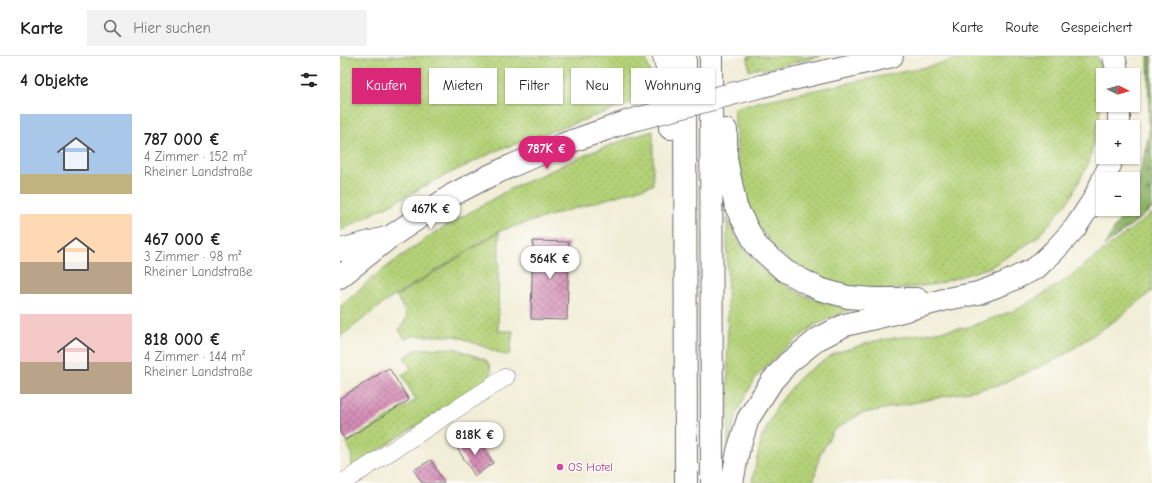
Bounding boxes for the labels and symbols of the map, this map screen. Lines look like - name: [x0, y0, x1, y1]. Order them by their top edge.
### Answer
- north arrow: [1096, 68, 1140, 112]
- pin: 787K €: [514, 136, 580, 170]
- pin: 467K €: [398, 196, 464, 230]
- pin: 564K €: [517, 246, 583, 280]
- pin: 818K €: [442, 422, 508, 456]
- place label: OS Hotel: [568, 460, 613, 474]
- marker: OS Hotel: [555, 462, 565, 472]

